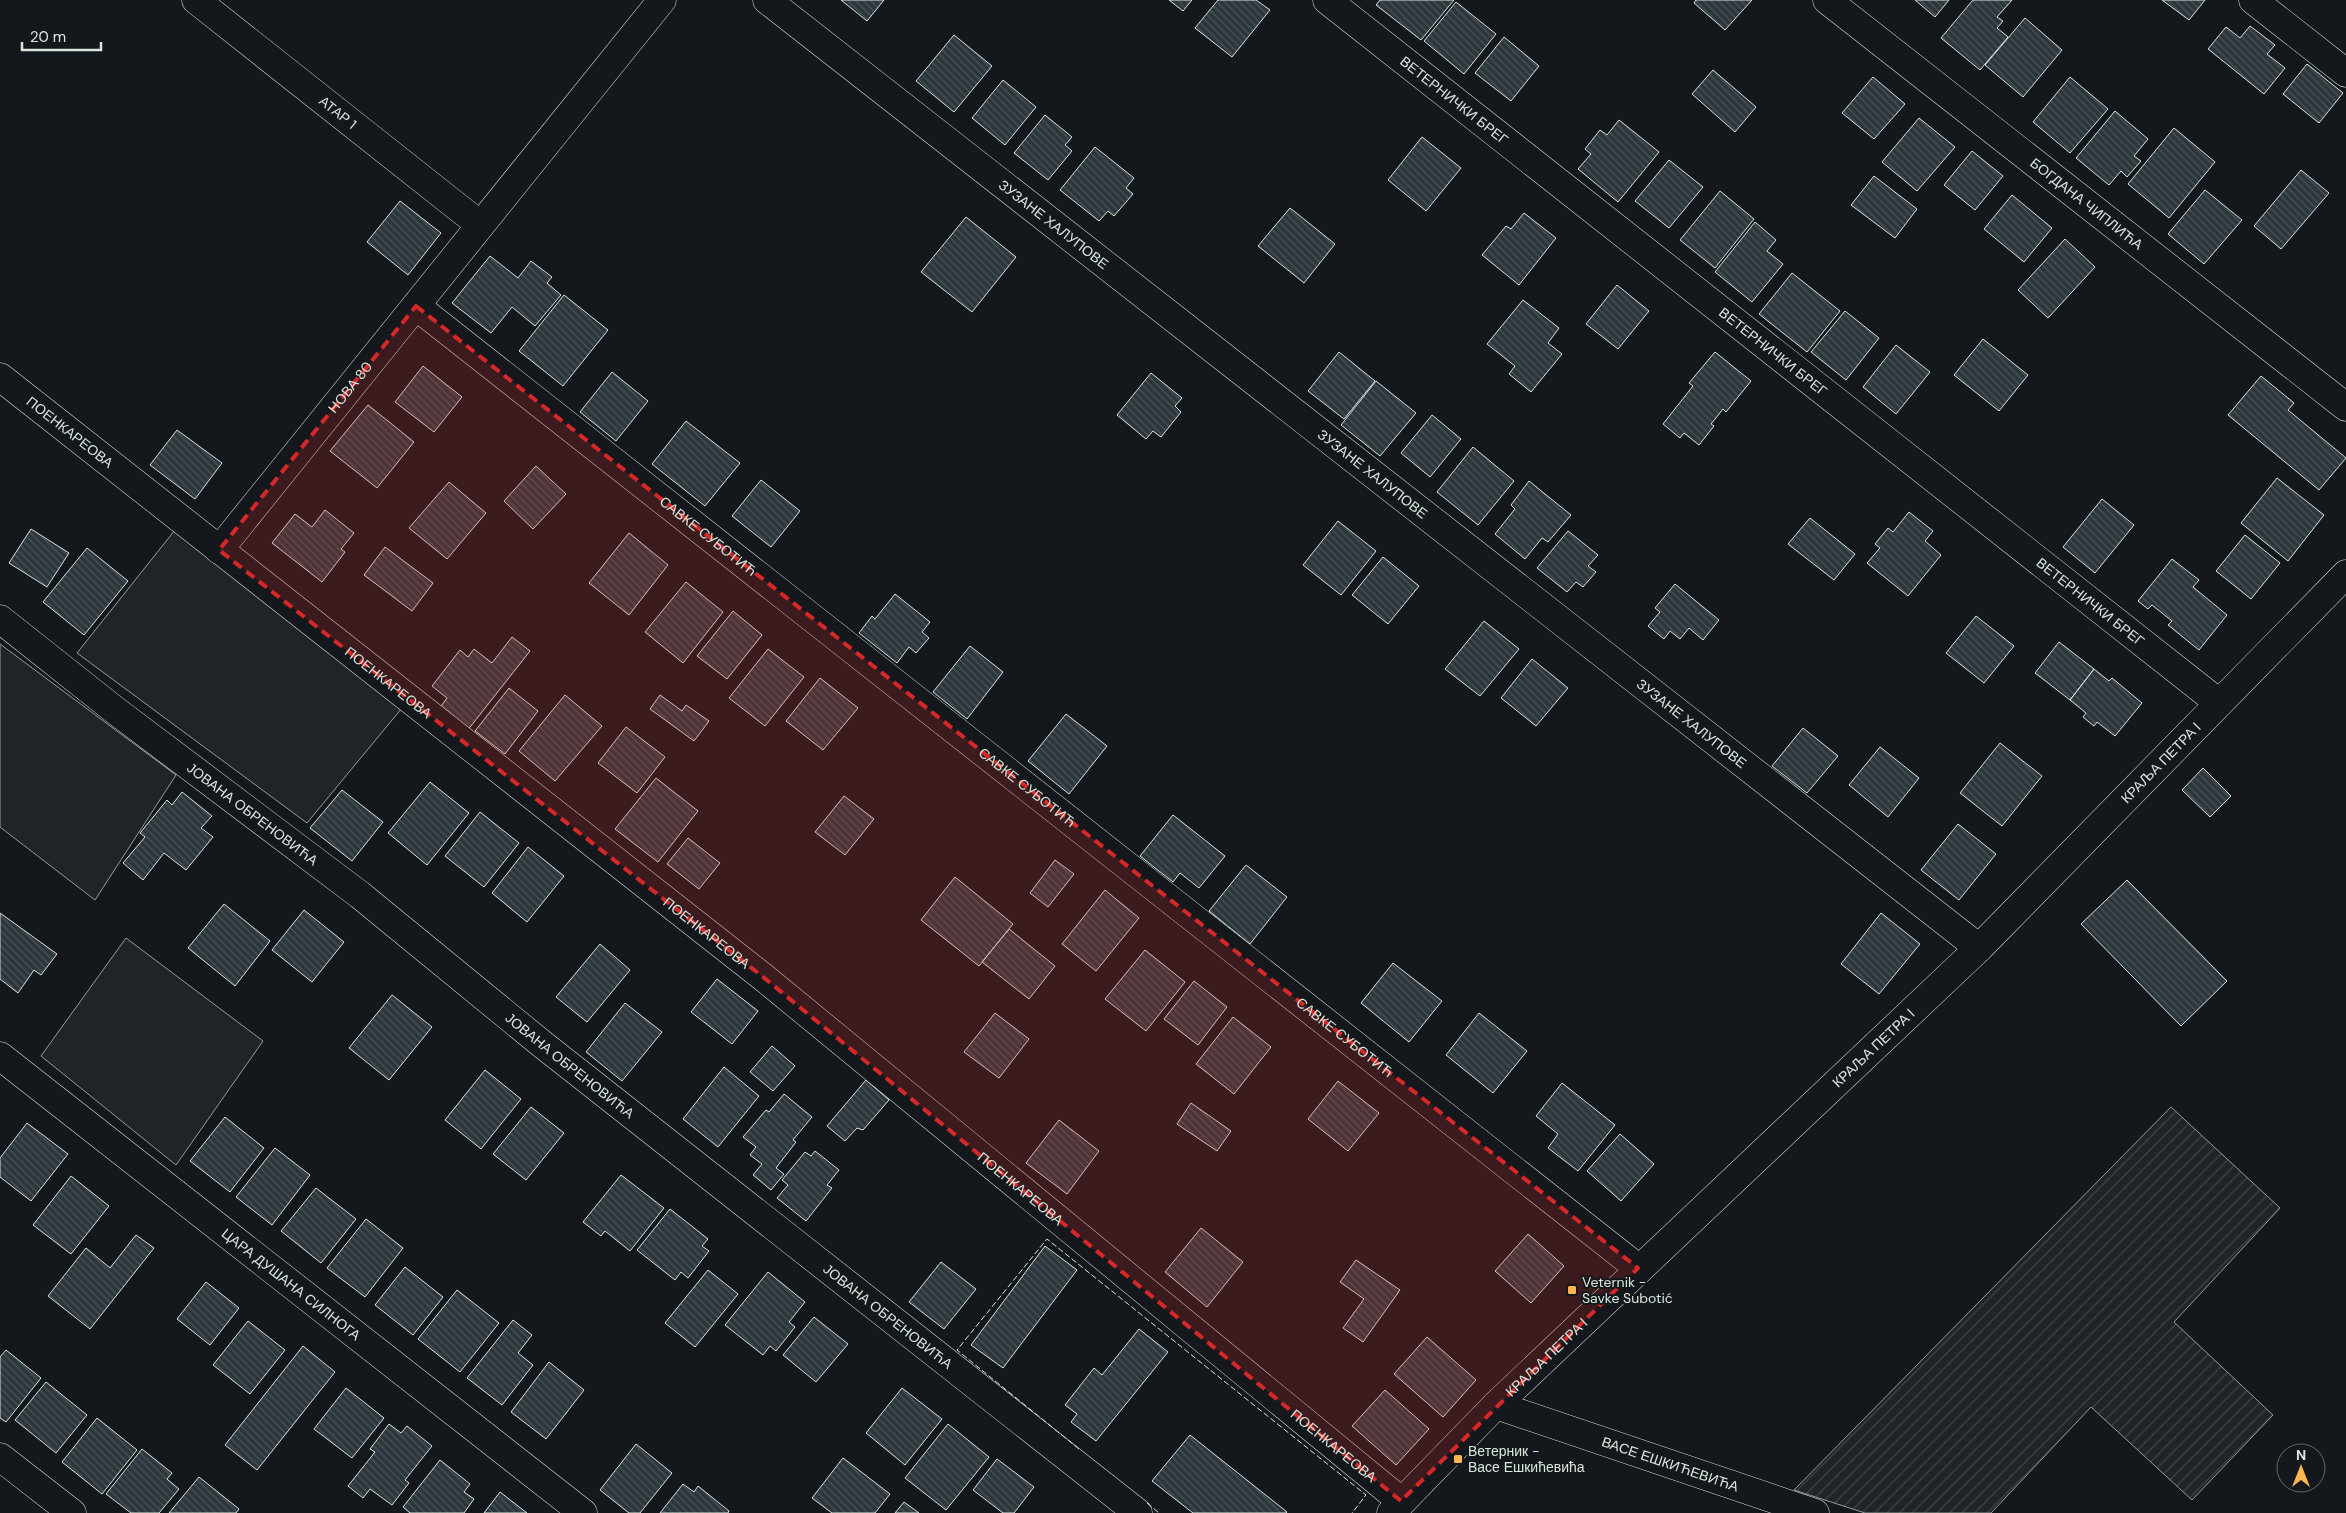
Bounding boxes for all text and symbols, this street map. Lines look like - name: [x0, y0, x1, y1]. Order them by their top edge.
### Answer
- scale bar: [22, 20, 101, 52]
- text: 20 m: [30, 27, 66, 47]
- street label: ВЕТЕРНИЧКИ БРЕГ: [1396, 52, 1512, 149]
- street label: АТАР 1: [315, 92, 360, 133]
- street label: БОГДАНА ЧИПЛИЋА: [2027, 154, 2147, 254]
- street label: ЗУЗАНЕ ХАЛУПОВЕ: [995, 176, 1112, 273]
- street label: ВЕТЕРНИЧКИ БРЕГ: [1715, 303, 1831, 400]
- street label: НОВА 80: [324, 358, 376, 417]
- street label: ПОЕНКАРЕОВА: [23, 392, 118, 472]
- street label: ЗУЗАНЕ ХАЛУПОВЕ: [1314, 425, 1431, 522]
- street label: САВКЕ СУБОТИЋ: [656, 492, 761, 580]
- street label: ВЕТЕРНИЧКИ БРЕГ: [2033, 553, 2148, 650]
- street label: ПОЕНКАРЕОВА: [341, 643, 436, 723]
- street label: ЗУЗАНЕ ХАЛУПОВЕ: [1633, 675, 1750, 772]
- street label: КРАЉА ПЕТРА I: [2117, 719, 2204, 807]
- street label: САВКЕ СУБОТИЋ: [975, 743, 1080, 831]
- street label: ЈОВАНА ОБРЕНОВИЋА: [183, 759, 322, 870]
- street label: ПОЕНКАРЕОВА: [660, 893, 754, 973]
- street label: САВКЕ СУБОТИЋ: [1292, 993, 1397, 1081]
- street label: КРАЉА ПЕТРА I: [1828, 1005, 1918, 1091]
- street label: ЈОВАНА ОБРЕНОВИЋА: [502, 1009, 638, 1123]
- street label: ПОЕНКАРЕОВА: [974, 1148, 1068, 1229]
- street label: ЦАРА ДУШАНА СИЛНОГА: [218, 1224, 365, 1345]
- street label: ЈОВАНА ОБРЕНОВИЋА: [820, 1260, 957, 1373]
- place label: Veternik - Savke Subotić: [1582, 1273, 1673, 1307]
- marker: Veternik - Savke Subotić: [1566, 1284, 1578, 1296]
- street label: КРАЉА ПЕТРА I: [1502, 1314, 1591, 1400]
- street label: ПОЕНКАРЕОВА: [1287, 1405, 1381, 1487]
- street label: ВАСЕ ЕШКИЋЕВИЋА: [1599, 1432, 1742, 1496]
- place label: Ветерник - Васе Ешкићевића: [1468, 1442, 1585, 1476]
- north arrow: [2276, 1443, 2326, 1493]
- text: N: [2296, 1446, 2306, 1464]
- marker: Ветерник - Васе Ешкићевића: [1452, 1453, 1464, 1465]

